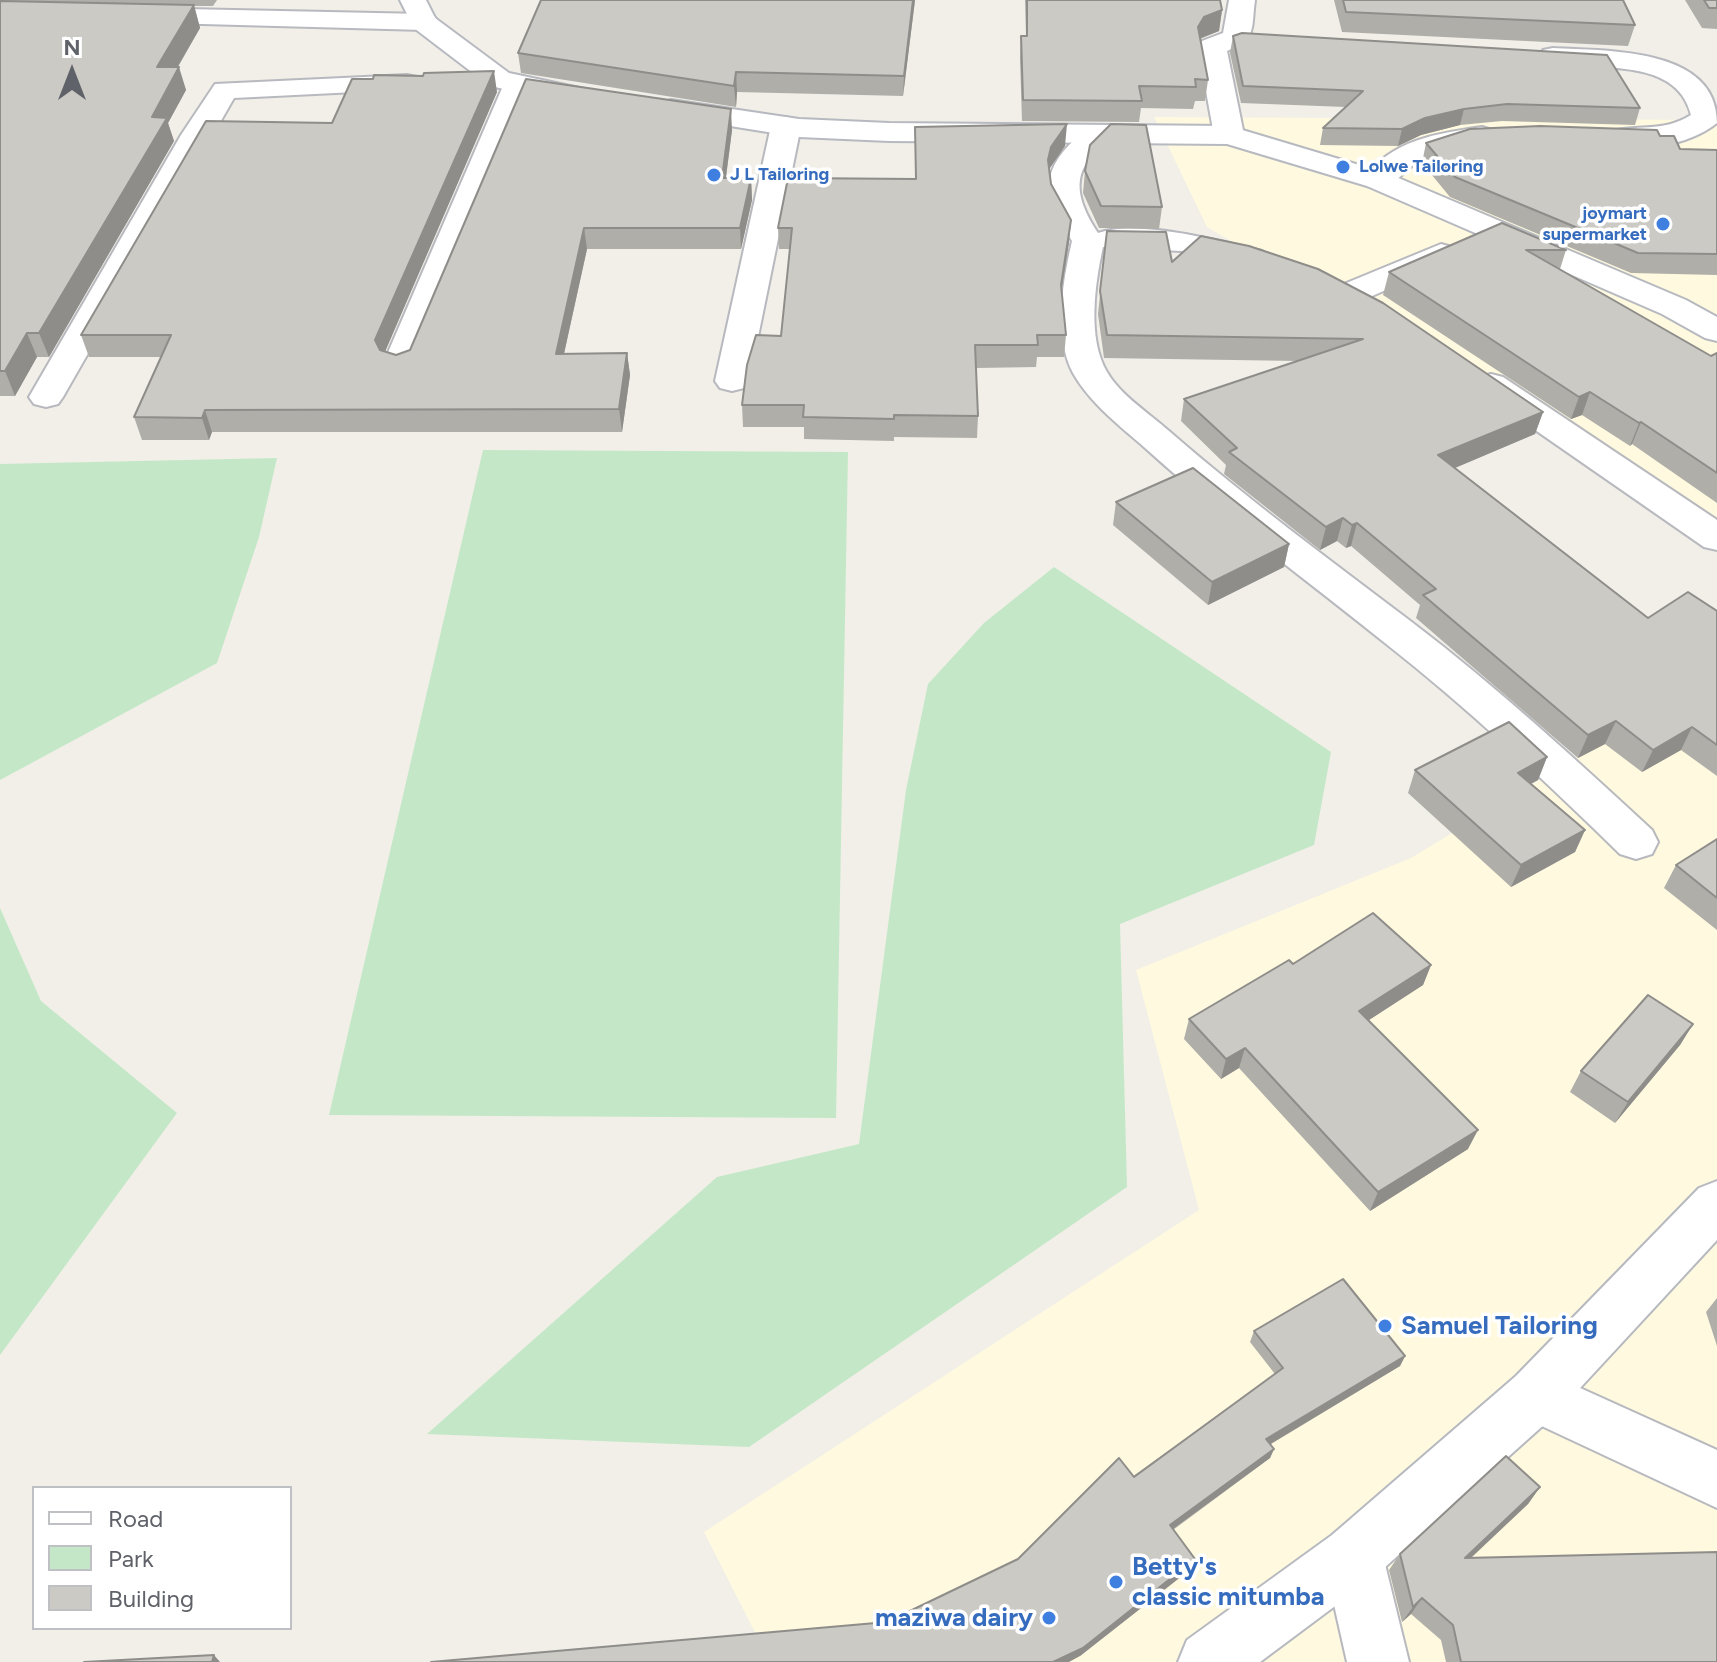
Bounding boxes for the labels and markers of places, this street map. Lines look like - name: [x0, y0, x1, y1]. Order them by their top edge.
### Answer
- place label: Lolwe Tailoring: [1359, 156, 1484, 178]
- marker: Lolwe Tailoring: [1334, 158, 1352, 176]
- place label: J L Tailoring: [730, 164, 829, 186]
- marker: J L Tailoring: [705, 166, 723, 184]
- place label: joymart supermarket: [1542, 203, 1647, 246]
- marker: joymart supermarket: [1654, 215, 1672, 233]
- place label: Samuel Tailoring: [1401, 1310, 1598, 1342]
- marker: Samuel Tailoring: [1376, 1317, 1394, 1335]
- place label: Betty's classic mitumba: [1132, 1551, 1325, 1612]
- marker: Betty's classic mitumba: [1107, 1573, 1125, 1591]
- place label: maziwa dairy: [875, 1602, 1033, 1634]
- marker: maziwa dairy: [1040, 1609, 1058, 1627]

